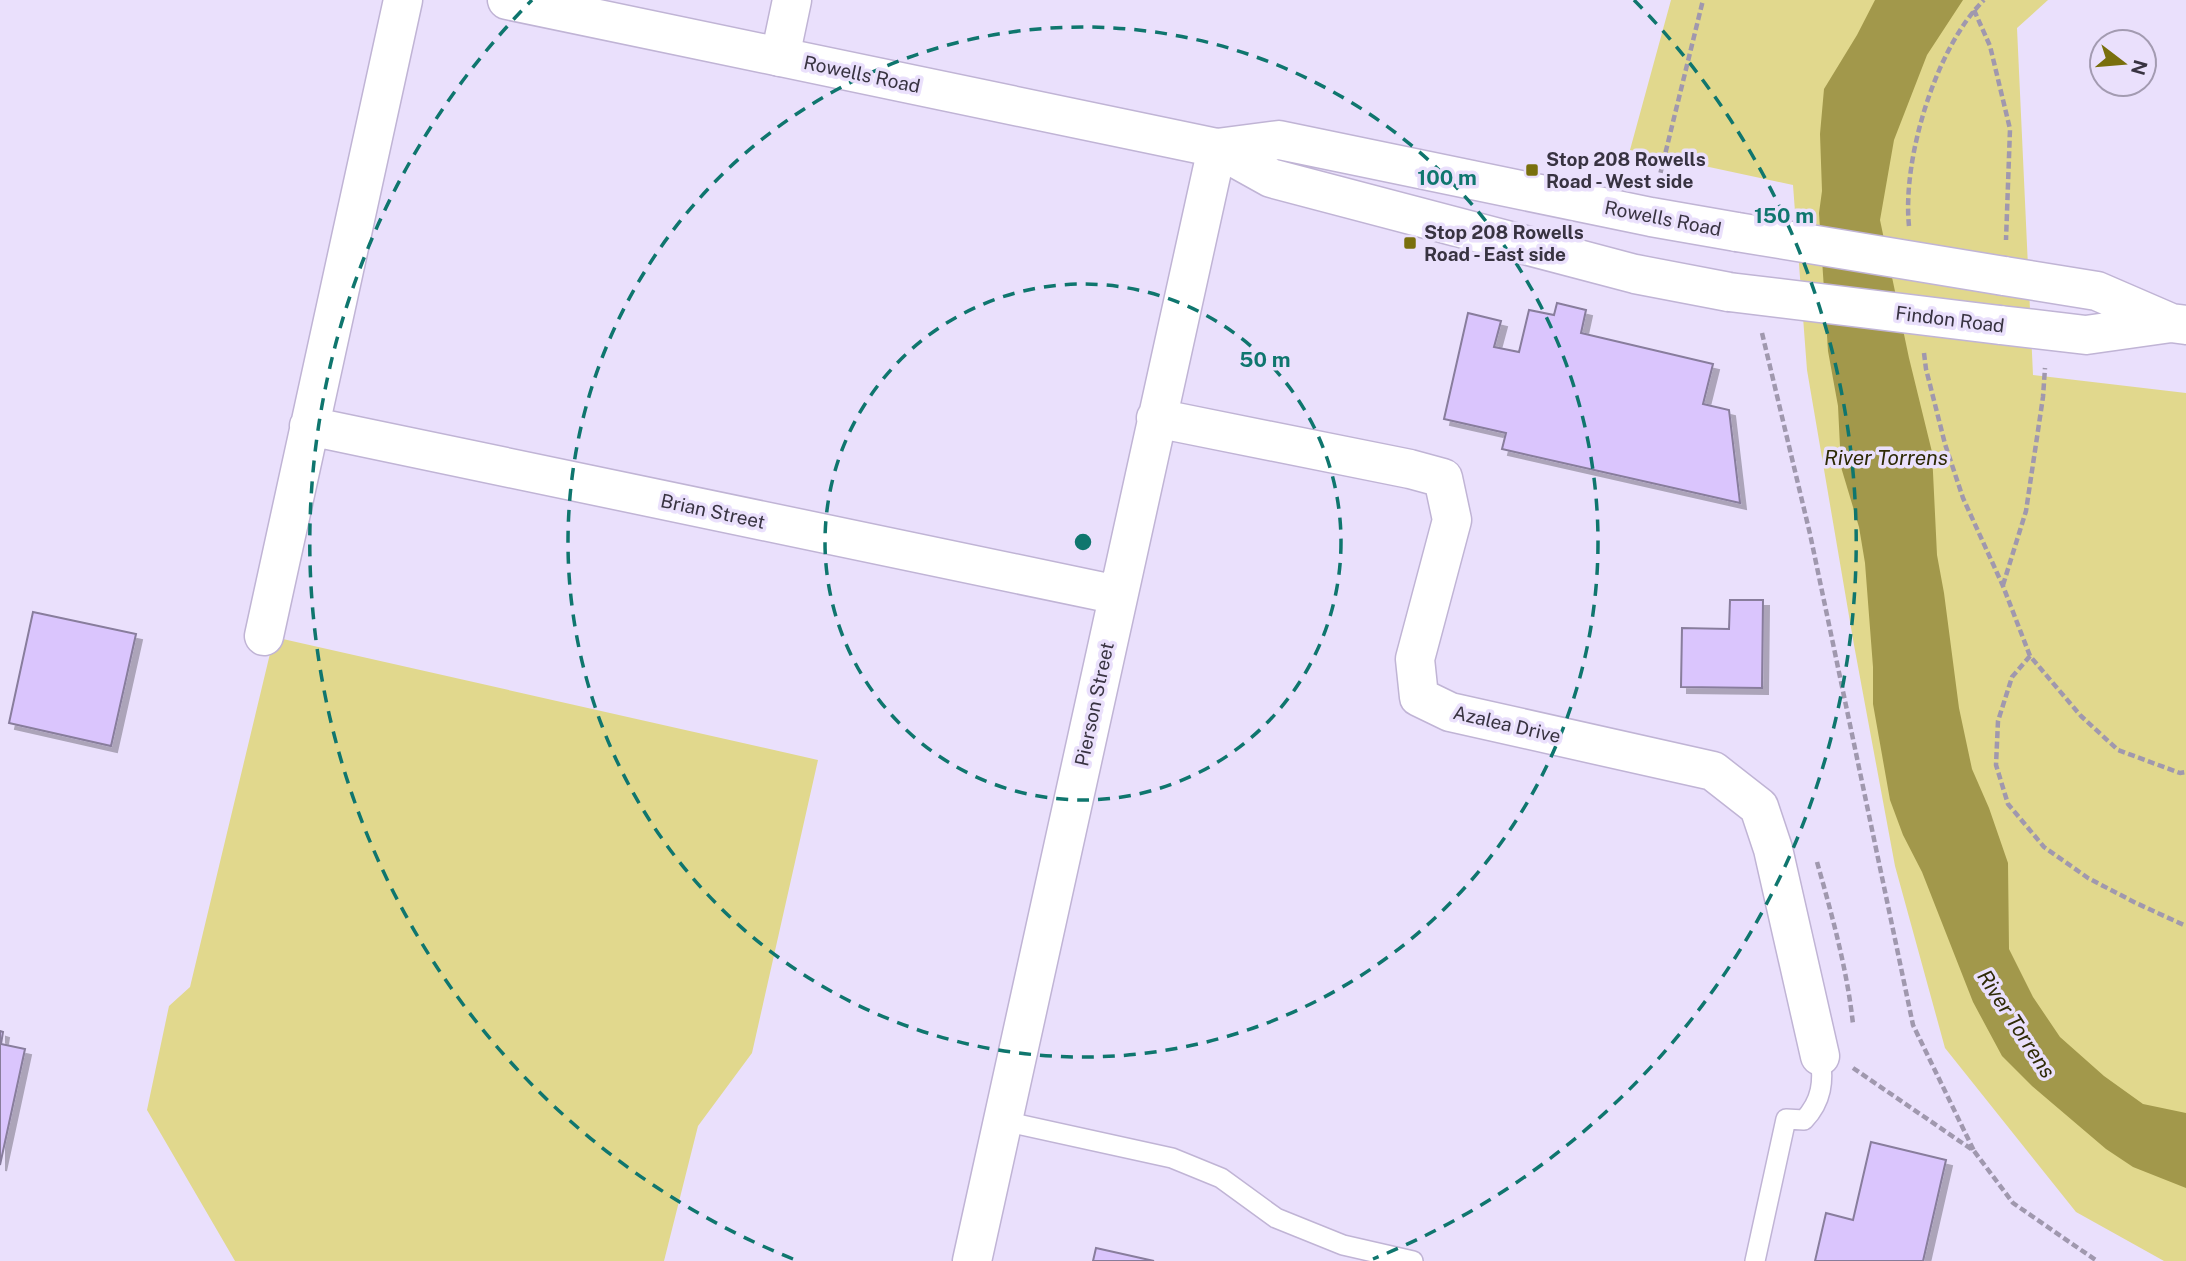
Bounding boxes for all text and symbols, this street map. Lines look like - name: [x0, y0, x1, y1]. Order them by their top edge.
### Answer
- north arrow: [2088, 28, 2158, 98]
- street label: Rowells Road: [802, 51, 922, 97]
- text: N: [2127, 58, 2152, 78]
- place label: Stop 208 Rowells Road - West side: [1546, 148, 1706, 192]
- marker: Stop 208 Rowells Road - West side: [1524, 162, 1540, 178]
- text: 100 m: [1417, 165, 1477, 190]
- street label: Rowells Road: [1603, 196, 1723, 240]
- text: 150 m: [1754, 203, 1814, 228]
- place label: Stop 208 Rowells Road - East side: [1424, 221, 1584, 265]
- marker: Stop 208 Rowells Road - East side: [1402, 235, 1418, 251]
- street label: Findon Road: [1894, 301, 2006, 337]
- text: 50 m: [1239, 347, 1291, 372]
- water label: River Torrens: [1824, 445, 1948, 470]
- street label: Brian Street: [659, 489, 767, 533]
- centre of rings: [1071, 530, 1095, 554]
- street label: Pierson Street: [1070, 640, 1118, 768]
- street label: Azalea Drive: [1451, 701, 1563, 747]
- water label: River Torrens: [1972, 965, 2061, 1082]

